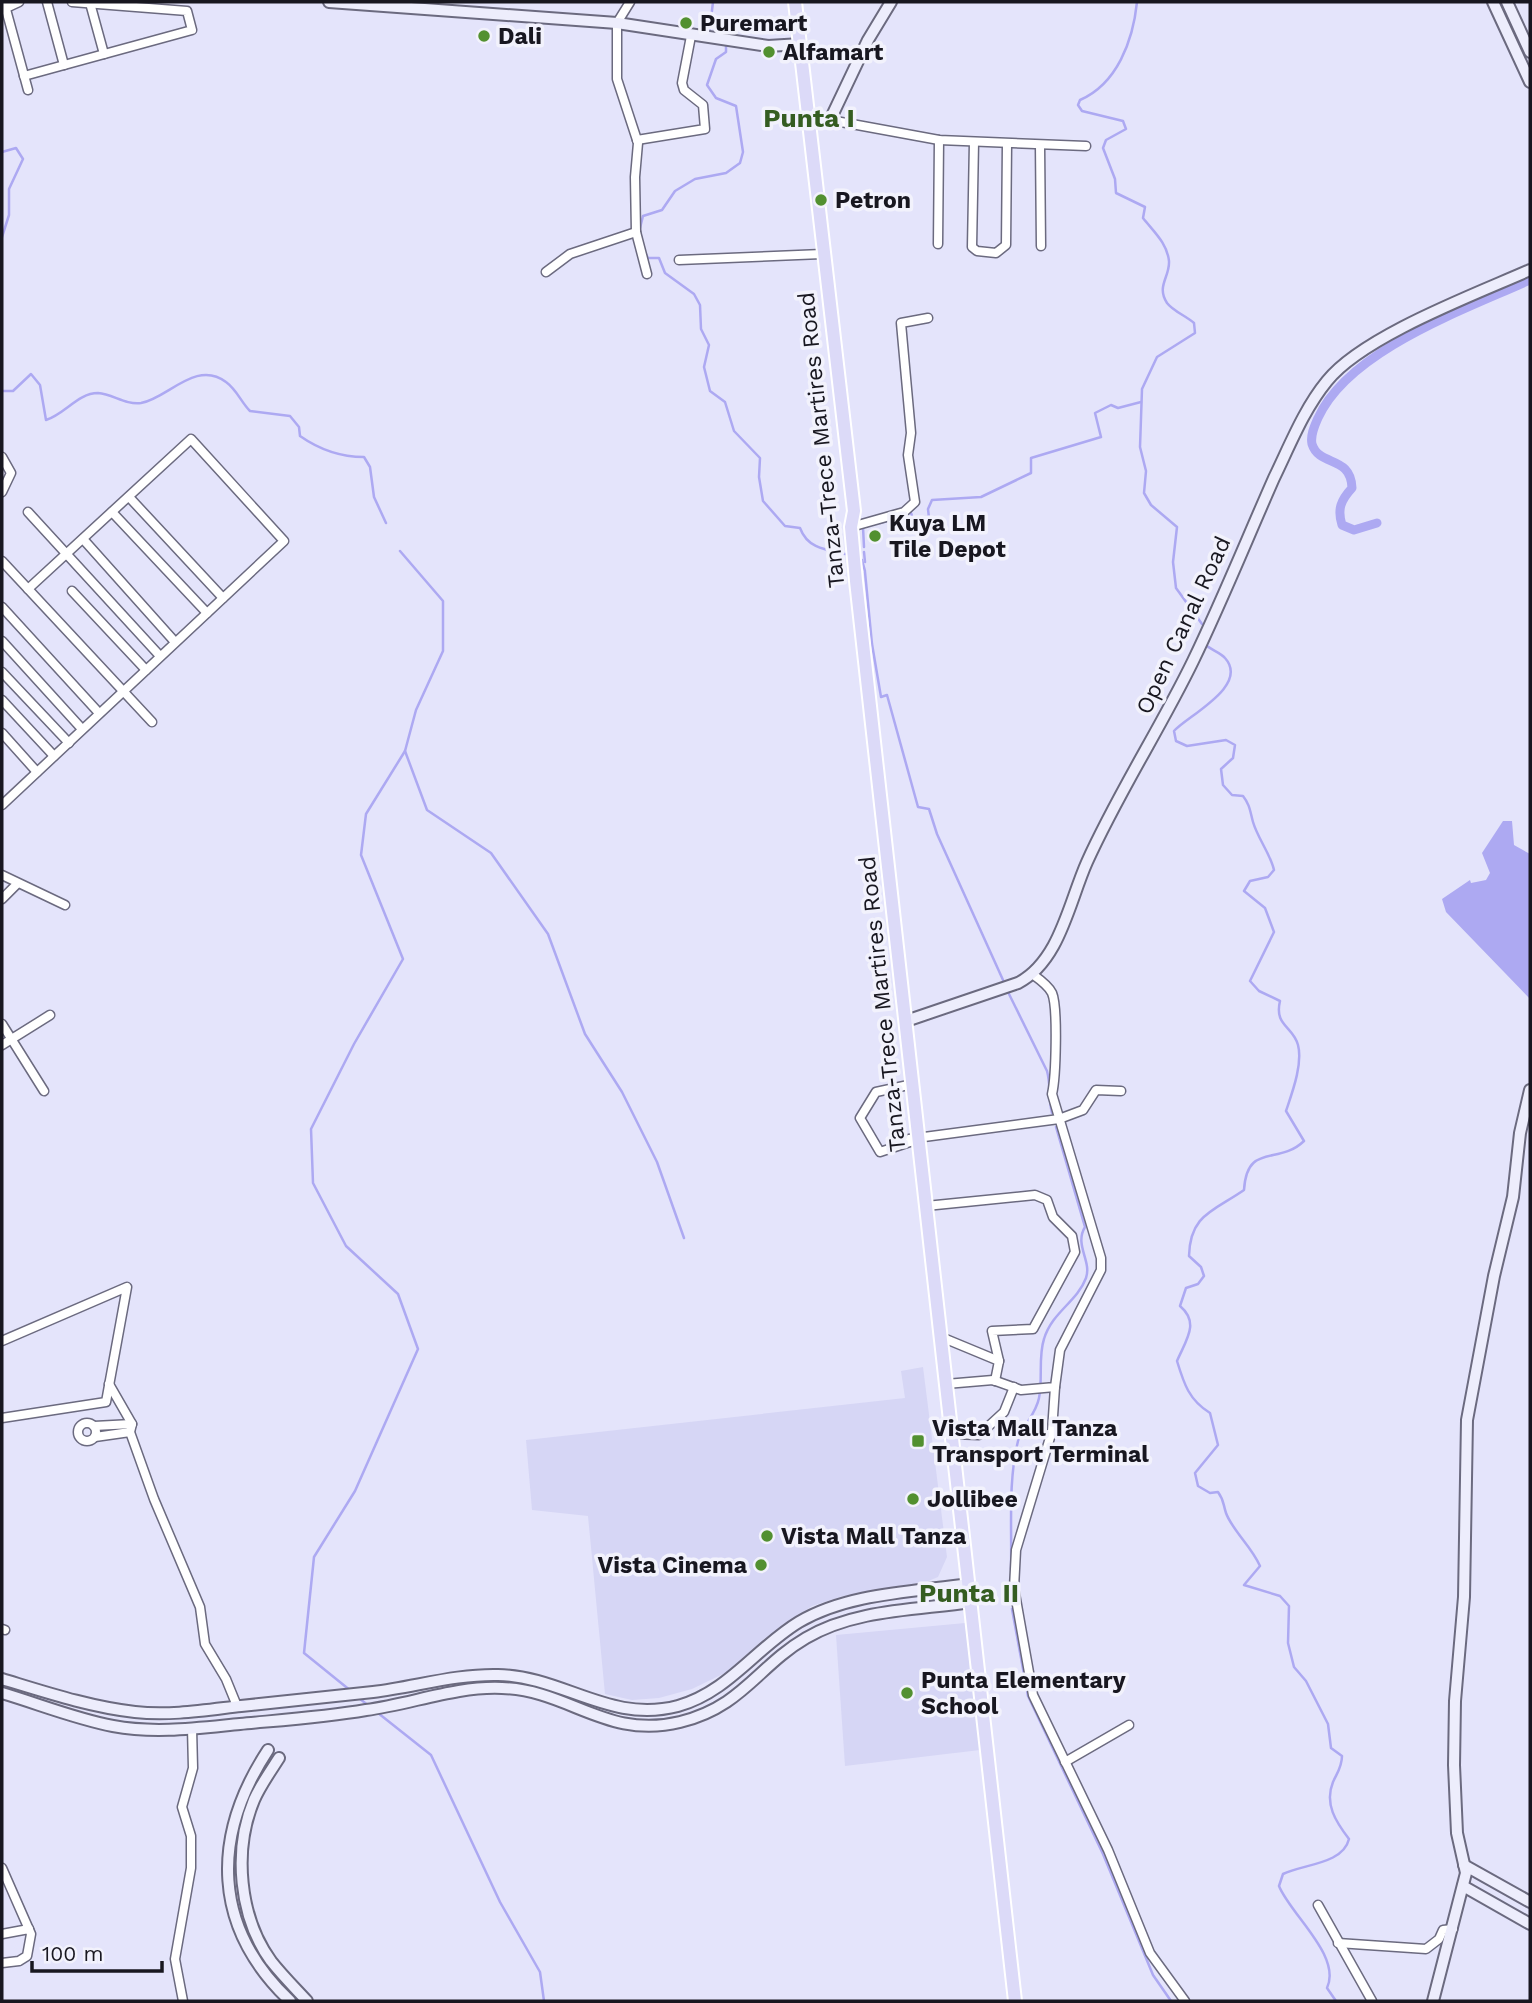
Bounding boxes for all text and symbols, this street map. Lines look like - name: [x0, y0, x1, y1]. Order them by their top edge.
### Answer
- place label: Puremart: [700, 10, 807, 37]
- marker: Puremart: [678, 15, 694, 31]
- place label: Dali: [498, 23, 542, 50]
- marker: Dali: [476, 28, 492, 44]
- place label: Alfamart: [783, 39, 883, 66]
- marker: Alfamart: [761, 44, 777, 60]
- district label: Punta I: [763, 103, 855, 133]
- place label: Petron: [835, 187, 911, 214]
- marker: Petron: [813, 192, 829, 208]
- street label: Tanza-Trece Martires Road: [793, 291, 850, 589]
- place label: Kuya LM Tile Depot: [889, 510, 1006, 563]
- marker: Kuya LM Tile Depot: [867, 528, 883, 544]
- street label: Open Canal Road: [1130, 532, 1237, 718]
- street label: Tanza-Trece Martires Road: [854, 855, 911, 1153]
- place label: Vista Mall Tanza Transport Terminal: [932, 1415, 1149, 1468]
- marker: Vista Mall Tanza Transport Terminal: [910, 1433, 926, 1449]
- place label: Jollibee: [927, 1486, 1018, 1513]
- marker: Jollibee: [905, 1491, 921, 1507]
- place label: Vista Mall Tanza: [781, 1523, 967, 1550]
- marker: Vista Mall Tanza: [759, 1528, 775, 1544]
- place label: Vista Cinema: [598, 1552, 748, 1579]
- marker: Vista Cinema: [753, 1557, 769, 1573]
- district label: Punta II: [919, 1578, 1019, 1608]
- place label: Punta Elementary School: [921, 1667, 1126, 1720]
- marker: Punta Elementary School: [899, 1685, 915, 1701]
- scale bar: [32, 1930, 161, 1974]
- text: 100 m: [42, 1941, 104, 1966]

